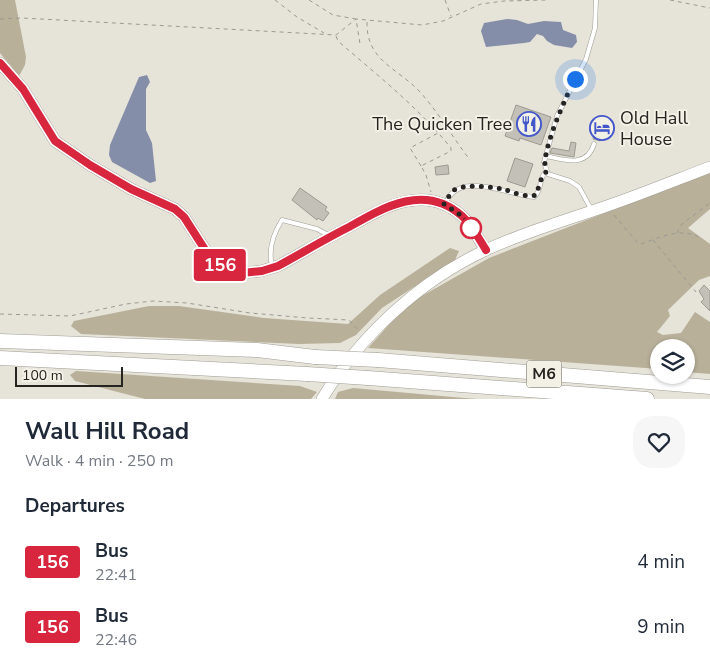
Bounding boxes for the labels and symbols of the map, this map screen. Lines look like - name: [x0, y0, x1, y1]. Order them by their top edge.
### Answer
- your location: [563, 67, 588, 92]
- place label: Old Hall House: [620, 106, 689, 151]
- restaurant icon: The Quicken Tree: [516, 111, 542, 137]
- place label: The Quicken Tree: [372, 112, 512, 136]
- hotel icon: Old Hall House: [589, 115, 615, 141]
- unlabelled marker: [460, 217, 482, 239]
- line badge: 156: [191, 249, 249, 281]
- road number: M6: [526, 360, 562, 388]
- scale bar: [15, 364, 122, 387]

